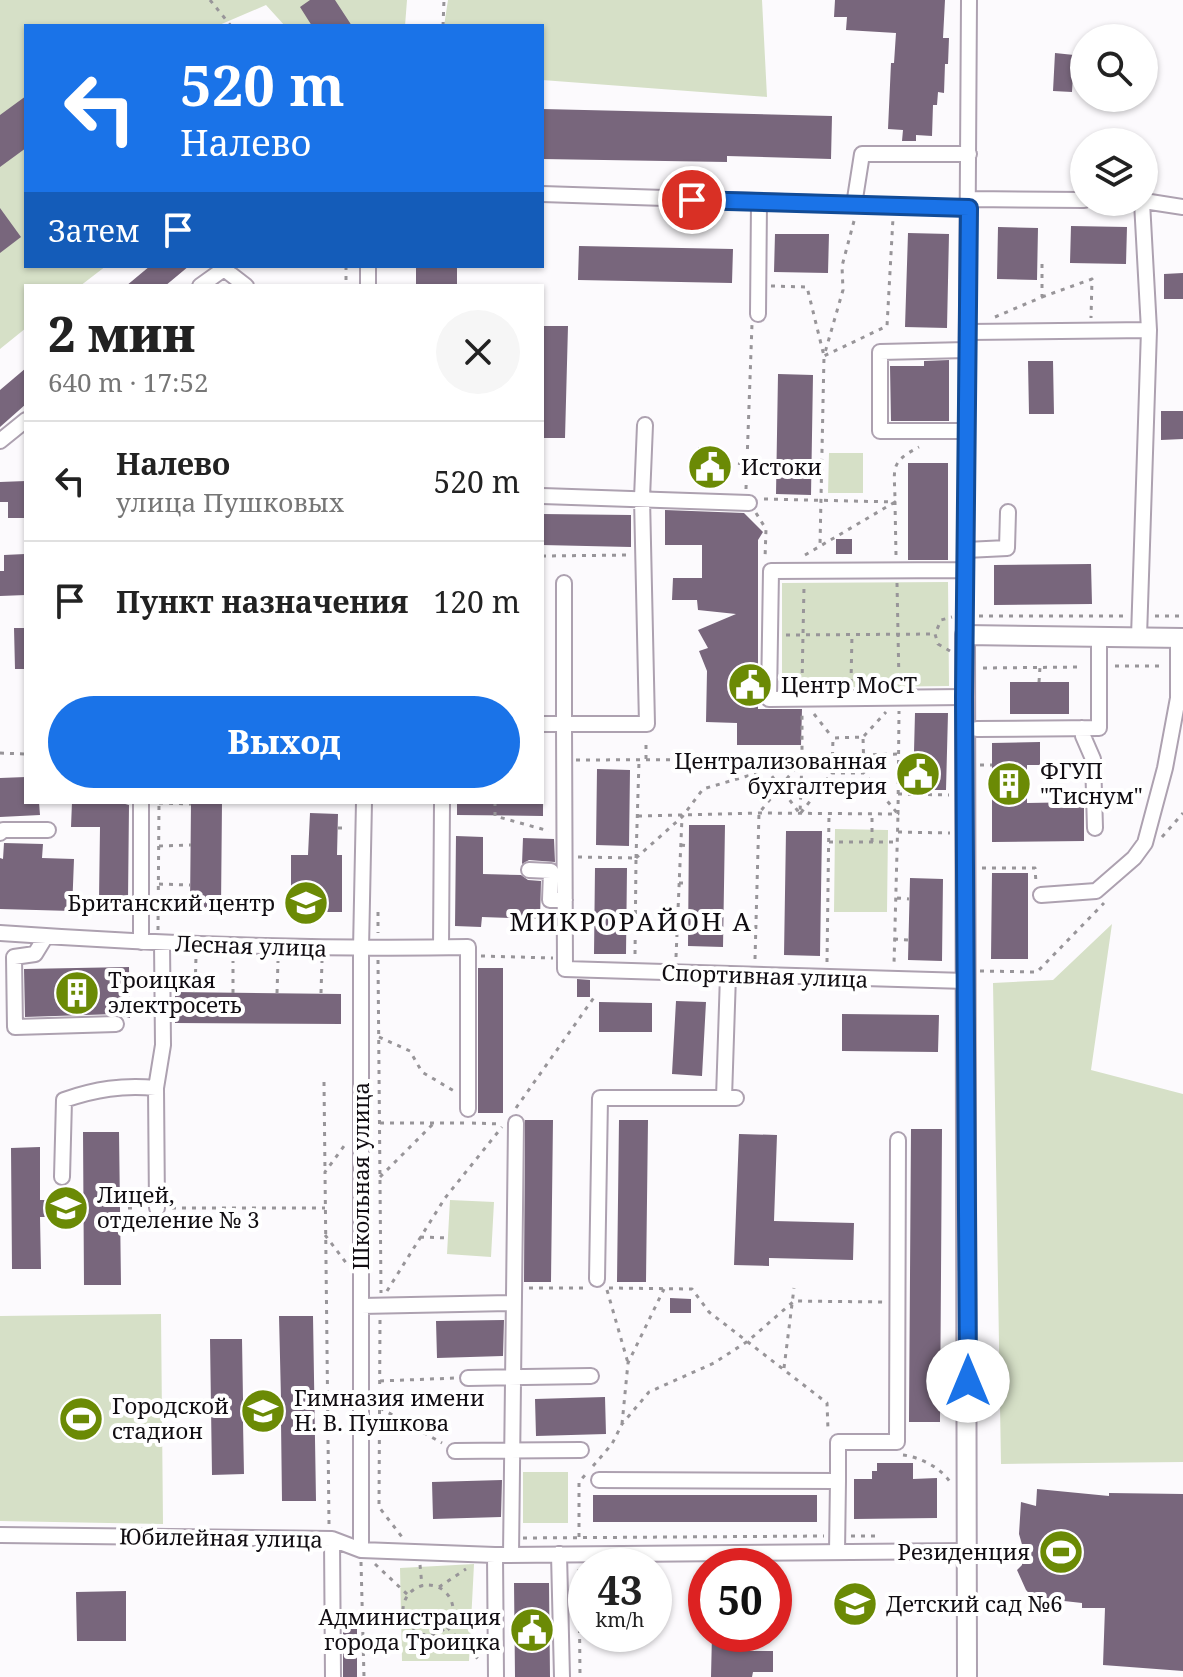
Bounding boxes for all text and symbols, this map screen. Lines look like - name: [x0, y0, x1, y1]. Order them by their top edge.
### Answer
- map controls: [1070, 24, 1158, 216]
- button: search: [1070, 24, 1158, 112]
- text: 520 m: [180, 46, 345, 122]
- icon: left: [48, 56, 152, 160]
- text: Налево: [180, 118, 311, 167]
- button: layers: [1070, 128, 1158, 216]
- pin: [658, 166, 726, 234]
- icon: arrive: [670, 178, 714, 222]
- icon: arrive: [156, 208, 200, 252]
- text: Затем: [48, 210, 140, 251]
- text: 2 мин: [48, 301, 195, 366]
- button: close: [436, 310, 520, 394]
- text: 640 m · 17:52: [48, 364, 209, 400]
- text: Налево: [116, 443, 230, 484]
- public building icon: Истоки: [686, 443, 734, 491]
- place label: Истоки: [741, 451, 822, 481]
- icon: left: [48, 459, 92, 503]
- text: 520 m: [434, 461, 520, 502]
- text: улица Пушковых: [116, 484, 344, 520]
- icon: arrive: [48, 579, 92, 623]
- text: Пункт назначения: [116, 581, 408, 622]
- text: 120 m: [434, 581, 520, 622]
- public building icon: Центр МоСТ: [726, 661, 774, 709]
- place label: Центр МоСТ: [781, 669, 917, 699]
- button: Выход: [48, 696, 520, 788]
- place label: Централизованная бухгалтерия: [674, 745, 887, 800]
- public building icon: Централизованная бухгалтерия: [894, 750, 942, 798]
- place label: ФГУП "Тиснум": [1040, 755, 1143, 810]
- building icon: ФГУП "Тиснум": [985, 760, 1033, 808]
- school or university icon: Британский центр: [282, 879, 330, 927]
- place label: Британский центр: [67, 887, 275, 917]
- district label: МИКРОРАЙОН А: [509, 903, 753, 939]
- street label: Лесная улица: [174, 927, 328, 963]
- street label: Спортивная улица: [661, 956, 869, 994]
- place label: Троицкая электросеть: [108, 964, 242, 1019]
- building icon: Троицкая электросеть: [53, 969, 101, 1017]
- street label: Школьная улица: [345, 1082, 375, 1270]
- place label: Лицей, отделение № 3: [97, 1179, 260, 1234]
- school or university icon: Лицей, отделение № 3: [42, 1184, 90, 1232]
- position arrow: [926, 1339, 1010, 1423]
- place label: Гимназия имени Н. В. Пушкова: [294, 1382, 485, 1437]
- school or university icon: Гимназия имени Н. В. Пушкова: [239, 1387, 287, 1435]
- place label: Городской стадион: [112, 1390, 229, 1445]
- sports icon: Городской стадион: [57, 1395, 105, 1443]
- street label: Юбилейная улица: [119, 1520, 323, 1554]
- sports icon: Резиденция: [1037, 1528, 1085, 1576]
- place label: Резиденция: [898, 1536, 1030, 1566]
- speed limit sign: 50: [688, 1548, 792, 1652]
- text: 43: [597, 1562, 643, 1617]
- school or university icon: Детский сад №6: [831, 1580, 879, 1628]
- place label: Детский сад №6: [886, 1588, 1063, 1618]
- place label: Администрация города Троицка: [318, 1601, 501, 1656]
- public building icon: Администрация города Троицка: [508, 1606, 556, 1654]
- text: km/h: [595, 1606, 645, 1633]

